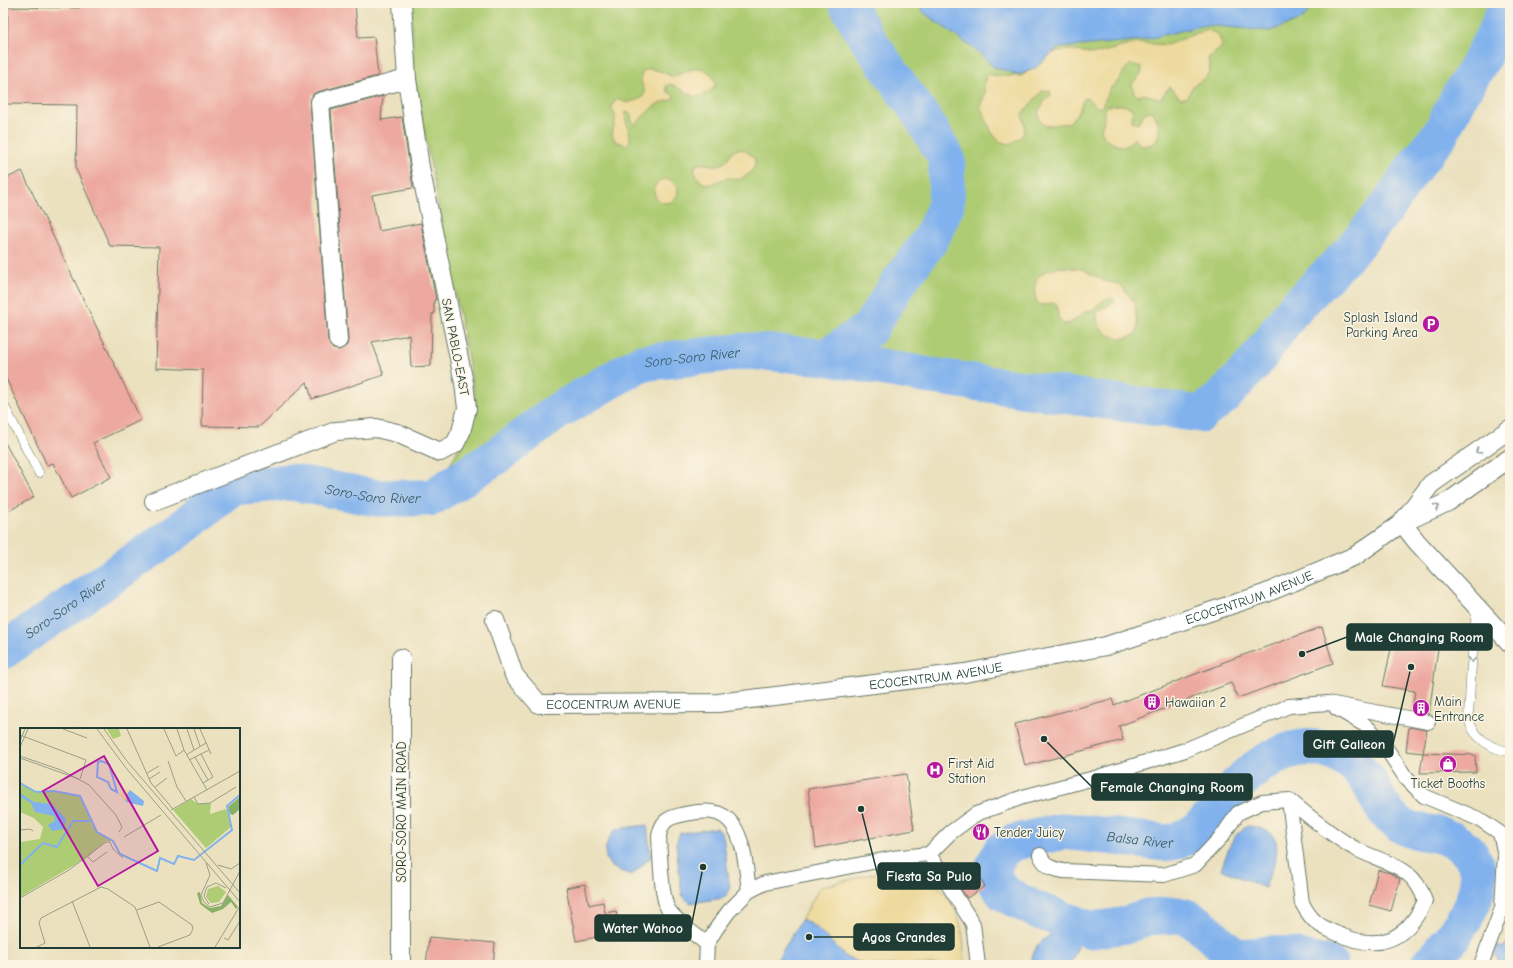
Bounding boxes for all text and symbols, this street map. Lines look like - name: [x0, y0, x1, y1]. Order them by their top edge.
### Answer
- street label: SAN PABLO-EAST: [439, 297, 472, 397]
- place label: Splash Island Parking Area: [1344, 310, 1418, 340]
- parking icon: Splash Island Parking Area: [1421, 314, 1441, 334]
- water label: Soro-Soro River: [644, 344, 742, 372]
- one-way arrow: [1475, 446, 1482, 454]
- water label: Soro-Soro River: [324, 481, 422, 508]
- one-way arrow: [1433, 504, 1441, 512]
- street label: ECOCENTRUM AVENUE: [1184, 567, 1315, 627]
- water label: Soro-Soro River: [22, 574, 111, 643]
- callout: Male Changing Room: [1347, 624, 1492, 650]
- text: Male Changing Room: [1354, 629, 1484, 646]
- one-way arrow: [1468, 657, 1477, 663]
- street label: ECOCENTRUM AVENUE: [868, 659, 1004, 693]
- building icon: Hawaiian 2: [1142, 692, 1162, 712]
- place label: Main Entrance: [1434, 694, 1485, 724]
- place label: Hawaiian 2: [1165, 695, 1226, 710]
- street label: ECOCENTRUM AVENUE: [546, 696, 681, 712]
- building icon: Main Entrance: [1411, 698, 1431, 718]
- inset map: [20, 728, 240, 948]
- callout: Gift Galleon: [1304, 731, 1393, 757]
- text: Gift Galleon: [1313, 736, 1385, 753]
- street label: SORO-SORO MAIN ROAD: [394, 741, 409, 883]
- shop icon: Ticket Booths: [1438, 754, 1458, 774]
- place label: First Aid Station: [948, 756, 994, 786]
- hospital icon: First Aid Station: [925, 760, 945, 780]
- callout: Female Changing Room: [1092, 774, 1252, 800]
- place label: Ticket Booths: [1411, 776, 1485, 791]
- text: Female Changing Room: [1100, 779, 1244, 796]
- restaurant icon: Tender Juicy: [971, 822, 991, 842]
- place label: Tender Juicy: [994, 825, 1064, 840]
- water label: Balsa River: [1106, 828, 1176, 852]
- callout: Fiesta Sa Pulo: [878, 863, 980, 889]
- text: Fiesta Sa Pulo: [886, 868, 972, 885]
- callout: Water Wahoo: [595, 915, 691, 941]
- text: Water Wahoo: [603, 920, 683, 937]
- callout: Agos Grandes: [854, 924, 954, 950]
- text: Agos Grandes: [862, 929, 946, 946]

